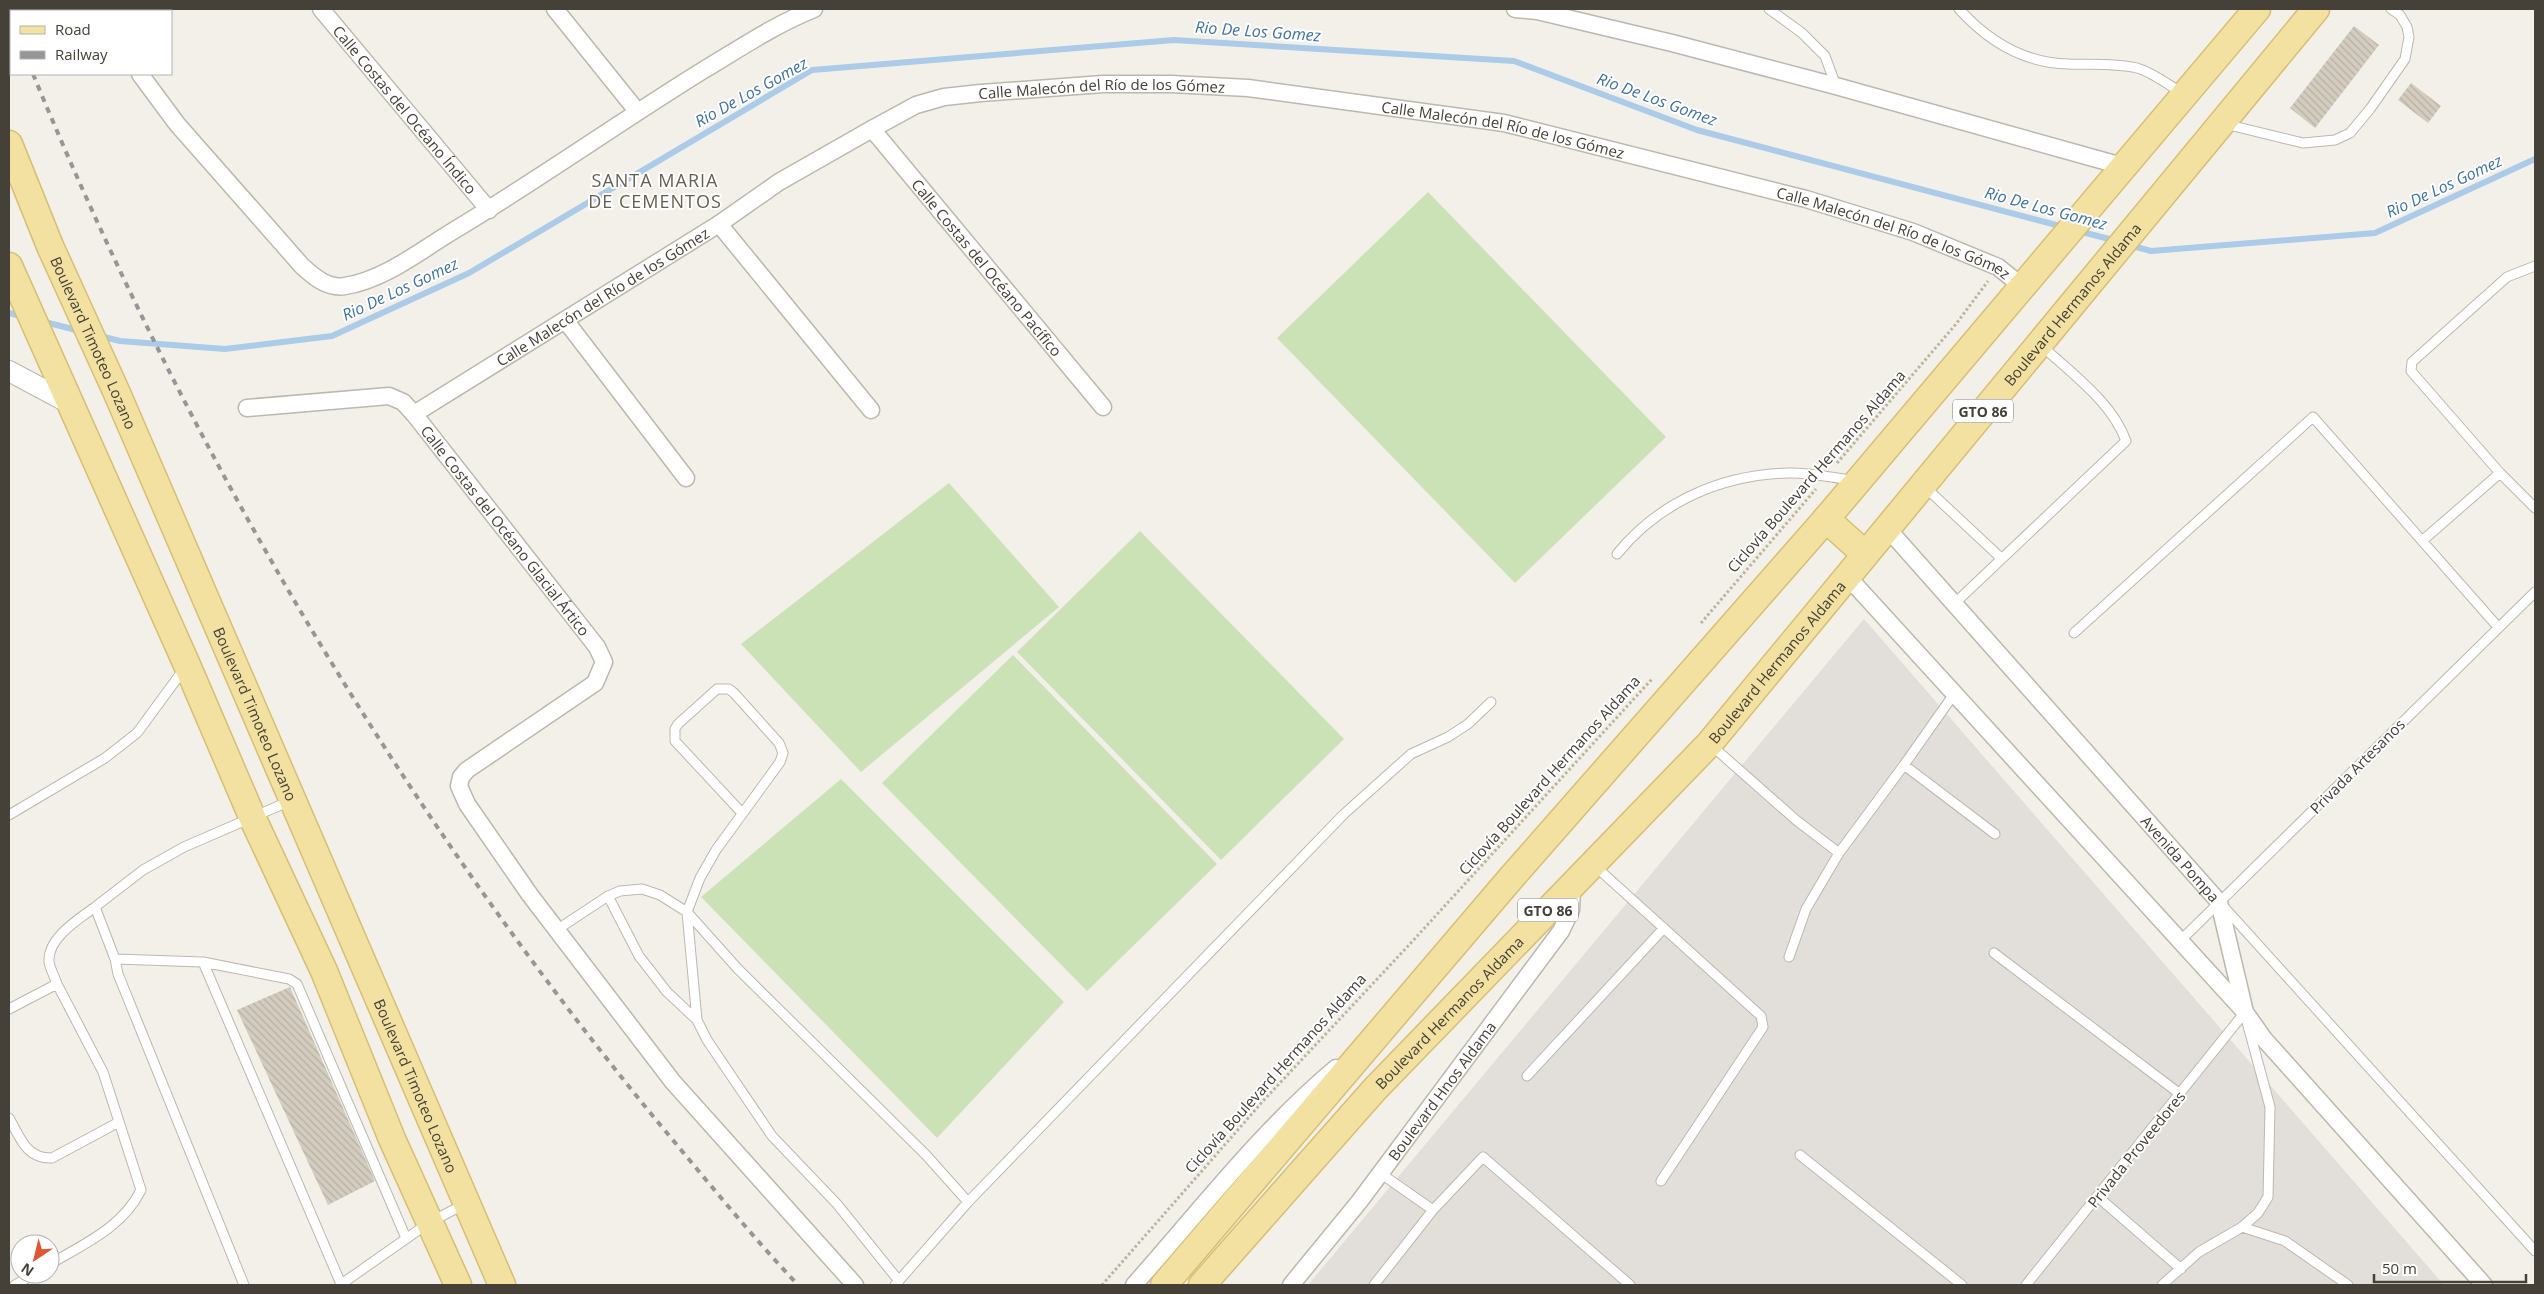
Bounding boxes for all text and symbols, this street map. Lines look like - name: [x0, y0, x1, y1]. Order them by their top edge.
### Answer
- legend: [10, 10, 172, 75]
- water label: Rio De Los Gomez: [1194, 16, 1322, 46]
- text: Road: [55, 19, 91, 39]
- street label: Calle Costas del Océano Índico: [329, 21, 481, 198]
- text: Railway: [55, 44, 108, 64]
- water label: Rio De Los Gomez: [691, 51, 812, 132]
- water label: Rio De Los Gomez: [1594, 67, 1721, 131]
- street label: Calle Malecón del Río de los Gómez: [978, 74, 1226, 103]
- street label: Calle Malecón del Río de los Gómez: [1380, 96, 1626, 163]
- water label: Rio De Los Gomez: [2382, 149, 2506, 223]
- district label: SANTA MARIA DE CEMENTOS: [588, 168, 722, 213]
- street label: Calle Costas del Océano Pacífico: [908, 175, 1067, 360]
- water label: Rio De Los Gomez: [1982, 181, 2110, 235]
- street label: Calle Malecón del Río de los Gómez: [1775, 182, 2015, 283]
- street label: Boulevard Hermanos Aldama: [1999, 219, 2145, 390]
- street label: Calle Malecón del Río de los Gómez: [492, 223, 713, 370]
- water label: Rio De Los Gomez: [338, 252, 462, 326]
- street label: Boulevard Timoteo Lozano: [46, 253, 141, 432]
- street label: Ciclovía Boulevard Hermanos Aldama: [1723, 366, 1909, 576]
- road number: GTO 86: [1953, 400, 2013, 422]
- street label: Calle Costas del Océano Glacial Ártico: [417, 421, 594, 640]
- street label: Boulevard Hermanos Aldama: [1704, 576, 1850, 748]
- street label: Boulevard Timoteo Lozano: [209, 624, 302, 804]
- street label: Ciclovía Boulevard Hermanos Aldama: [1454, 671, 1644, 879]
- street label: Privada Artesanos: [2305, 714, 2409, 818]
- street label: Avenida Pompa: [2137, 811, 2224, 906]
- road number: GTO 86: [1518, 898, 1578, 922]
- street label: Boulevard Hermanos Aldama: [1370, 932, 1528, 1093]
- street label: Ciclovía Boulevard Hermanos Aldama: [1180, 969, 1370, 1177]
- street label: Boulevard Timoteo Lozano: [370, 996, 462, 1176]
- street label: Boulevard Hnos Aldama: [1383, 1017, 1500, 1164]
- street label: Privada Proveedores: [2083, 1087, 2189, 1211]
- north arrow: [10, 1234, 60, 1284]
- scale bar: [2374, 1252, 2526, 1284]
- text: 50 m: [2382, 1258, 2417, 1278]
- text: N: [17, 1259, 37, 1281]

